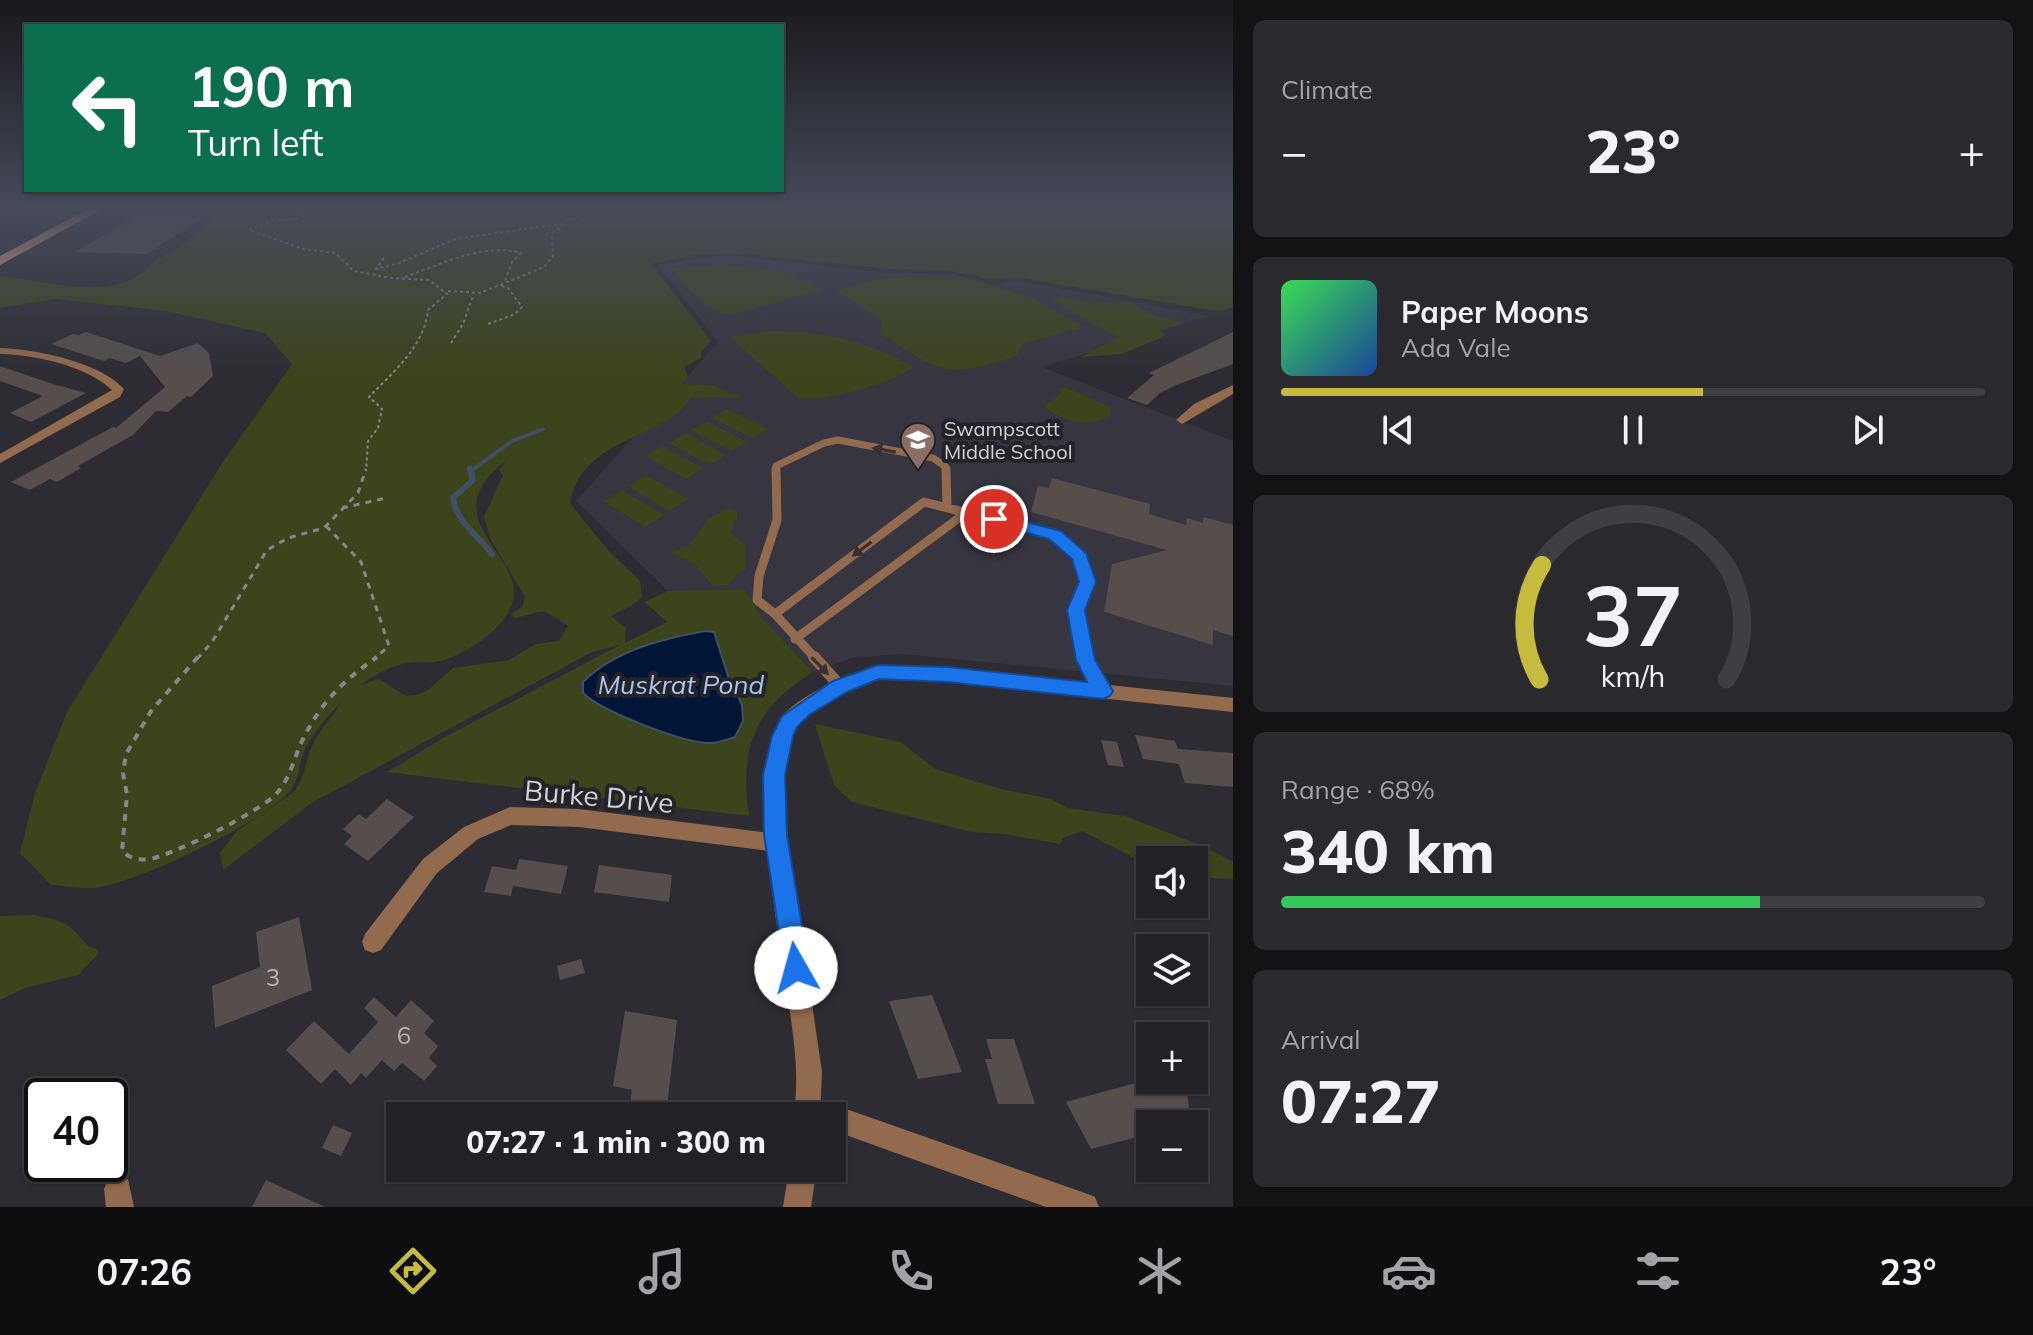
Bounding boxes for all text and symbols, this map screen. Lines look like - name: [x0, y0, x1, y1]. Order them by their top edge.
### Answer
- text: 190 m: [188, 51, 355, 121]
- icon: left: [56, 56, 160, 160]
- text: Climate: [1281, 73, 1373, 106]
- text: 23°: [1585, 113, 1681, 188]
- text: Turn left: [188, 120, 324, 165]
- text: −: [1281, 124, 1307, 179]
- text: +: [1959, 124, 1985, 179]
- text: Paper Moons: [1401, 293, 1589, 331]
- text: Ada Vale: [1401, 331, 1511, 364]
- icon: previous: [1376, 408, 1420, 452]
- icon: pause: [1611, 408, 1655, 452]
- icon: next: [1846, 408, 1890, 452]
- place label: Swampscott Middle School: [944, 416, 1072, 464]
- school or university icon: Swampscott Middle School: [899, 421, 937, 471]
- one-way arrow: [871, 443, 896, 455]
- pin: [960, 485, 1028, 553]
- icon: arrive: [972, 497, 1016, 541]
- one-way arrow: [852, 540, 873, 556]
- text: 37: [1583, 561, 1683, 666]
- one-way arrow: [811, 656, 829, 675]
- text: km/h: [1601, 658, 1665, 694]
- water label: Muskrat Pond: [598, 668, 765, 701]
- street label: Burke Drive: [523, 772, 675, 820]
- text: Range · 68%: [1281, 773, 1435, 806]
- text: 340 km: [1281, 813, 1495, 888]
- map controls: [1136, 846, 1208, 1182]
- button: sound: [1136, 846, 1208, 918]
- position arrow: [754, 926, 838, 1010]
- button: layers: [1136, 934, 1208, 1006]
- house number: 3: [266, 962, 280, 992]
- house number: 6: [397, 1020, 411, 1050]
- button: +: [1136, 1022, 1208, 1094]
- text: Arrival: [1281, 1023, 1361, 1056]
- text: 07:27: [1281, 1063, 1441, 1138]
- speed limit sign: 40: [24, 1078, 128, 1182]
- button: −: [1136, 1110, 1208, 1182]
- text: 07:27 · 1 min · 300 m: [466, 1123, 766, 1161]
- icon: directions: [385, 1243, 441, 1299]
- icon: music: [634, 1243, 690, 1299]
- icon: phone: [883, 1243, 939, 1299]
- icon: climate: [1132, 1243, 1188, 1299]
- icon: car: [1381, 1243, 1437, 1299]
- icon: filters: [1630, 1243, 1686, 1299]
- text: 07:26: [97, 1249, 192, 1294]
- text: 23°: [1880, 1249, 1936, 1294]

